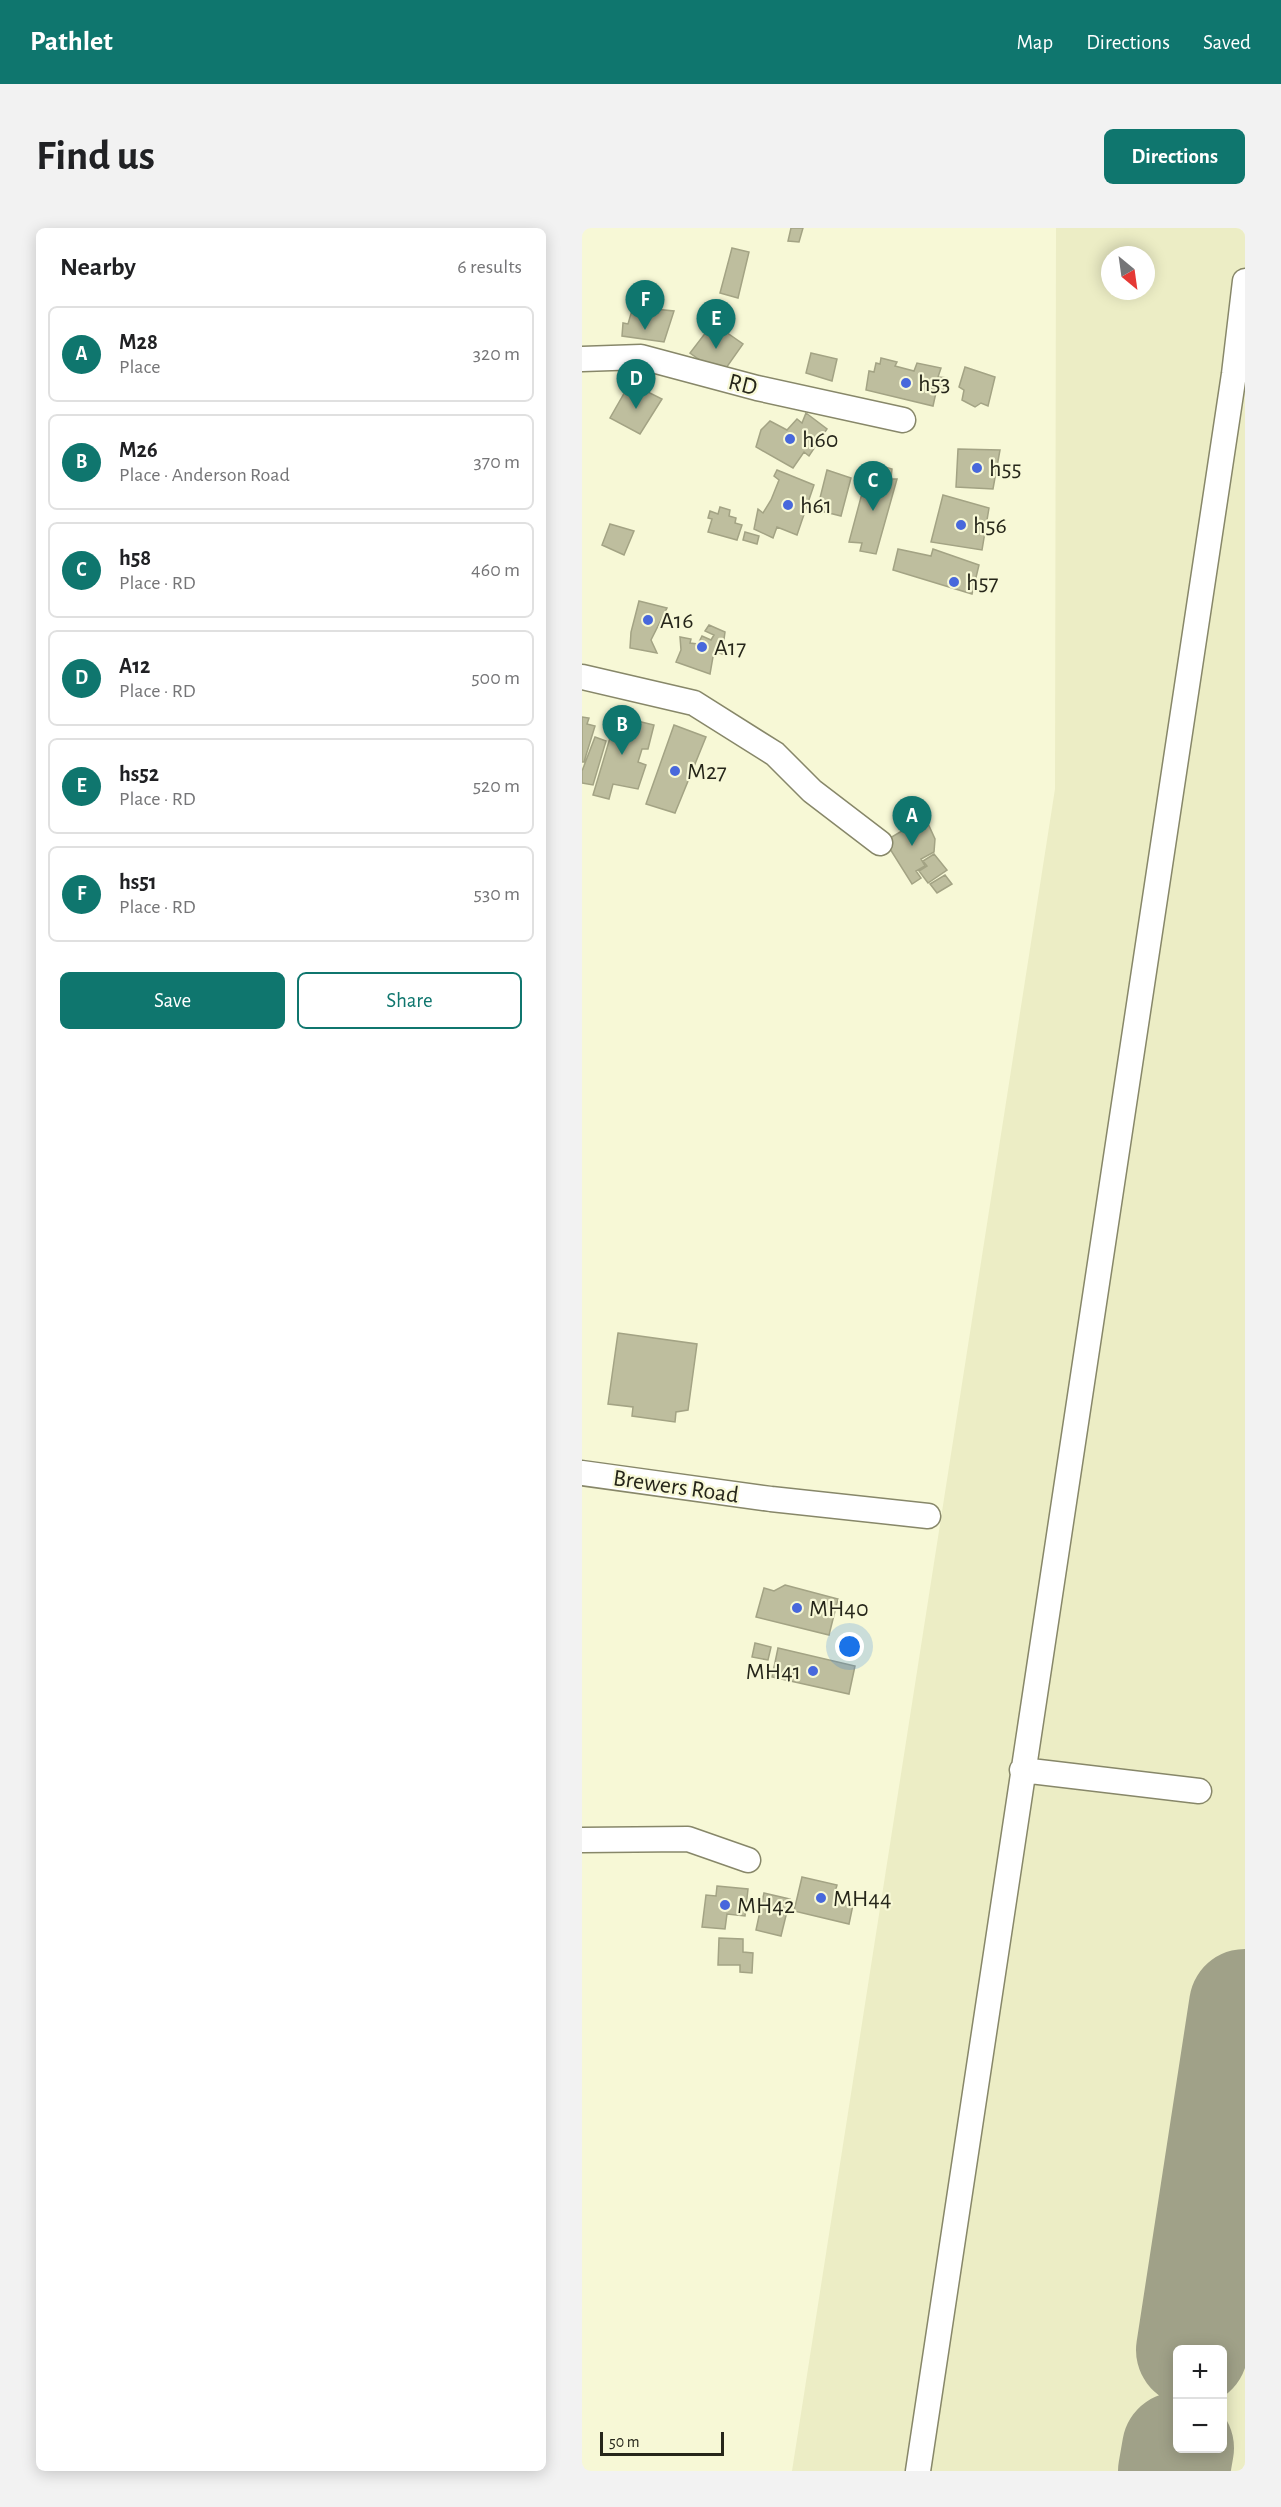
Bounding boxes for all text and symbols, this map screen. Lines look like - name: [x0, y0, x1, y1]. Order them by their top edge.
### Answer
- text: Pathlet: [30, 28, 113, 56]
- text: Map: [1017, 32, 1053, 53]
- text: Directions: [1086, 32, 1170, 53]
- text: Saved: [1203, 32, 1251, 53]
- button: Directions: [1104, 129, 1245, 184]
- text: Find us: [36, 135, 155, 177]
- north arrow: [1101, 246, 1155, 300]
- text: Nearby: [60, 254, 136, 280]
- text: 6 results: [457, 257, 522, 277]
- pin: F: [626, 280, 664, 330]
- pin: E: [696, 300, 736, 349]
- text: M28: [119, 331, 158, 353]
- text: A: [76, 344, 88, 364]
- text: 320 m: [473, 344, 520, 364]
- text: Place: [119, 357, 160, 377]
- pin: D: [616, 360, 656, 409]
- street label: RD: [726, 370, 760, 400]
- place label: h53: [918, 372, 950, 396]
- marker: h53: [899, 376, 913, 390]
- place label: h60: [802, 428, 838, 452]
- marker: h60: [783, 432, 797, 446]
- text: M26: [119, 439, 158, 461]
- text: B: [76, 452, 87, 472]
- text: 370 m: [474, 452, 520, 472]
- place label: h55: [989, 457, 1022, 481]
- marker: h55: [970, 461, 984, 475]
- pin: C: [854, 462, 892, 511]
- text: Place · Anderson Road: [119, 465, 290, 485]
- place label: h61: [800, 494, 832, 518]
- marker: h61: [781, 498, 795, 512]
- place label: h56: [973, 514, 1007, 538]
- marker: h56: [954, 518, 968, 532]
- text: h58: [119, 547, 151, 569]
- text: C: [76, 560, 87, 580]
- text: 460 m: [471, 560, 520, 580]
- place label: h57: [966, 571, 999, 595]
- text: Place · RD: [119, 573, 196, 593]
- marker: h57: [947, 575, 961, 589]
- place label: A16: [660, 609, 693, 633]
- marker: A16: [641, 613, 655, 627]
- place label: A17: [714, 636, 746, 660]
- marker: A17: [695, 640, 709, 654]
- text: A12: [119, 655, 150, 677]
- text: D: [75, 668, 88, 688]
- text: 500 m: [471, 668, 520, 688]
- text: Place · RD: [119, 681, 196, 701]
- pin: B: [602, 706, 642, 755]
- place label: M27: [687, 760, 727, 784]
- text: hs52: [119, 763, 159, 785]
- marker: M27: [668, 764, 682, 778]
- text: E: [76, 776, 87, 796]
- text: 520 m: [473, 776, 520, 796]
- text: Place · RD: [119, 789, 196, 809]
- pin: A: [892, 796, 932, 846]
- text: hs51: [119, 871, 157, 893]
- text: F: [77, 884, 86, 904]
- text: 530 m: [474, 884, 520, 904]
- text: Place · RD: [119, 897, 196, 917]
- button: Save: [60, 972, 285, 1029]
- button: Share: [297, 972, 522, 1029]
- street label: Brewers Road: [611, 1466, 740, 1508]
- place label: MH40: [809, 1597, 869, 1621]
- marker: MH40: [790, 1601, 804, 1615]
- your location: [835, 1632, 864, 1661]
- place label: MH41: [746, 1660, 801, 1684]
- marker: MH41: [806, 1664, 820, 1678]
- place label: MH44: [833, 1887, 891, 1911]
- marker: MH44: [814, 1891, 828, 1905]
- place label: MH42: [737, 1894, 795, 1918]
- marker: MH42: [718, 1898, 732, 1912]
- map controls: [1173, 2345, 1227, 2453]
- button: +: [1173, 2345, 1227, 2399]
- button: −: [1173, 2399, 1227, 2453]
- scale bar: [600, 2429, 724, 2456]
- text: 50 m: [609, 2434, 640, 2450]

